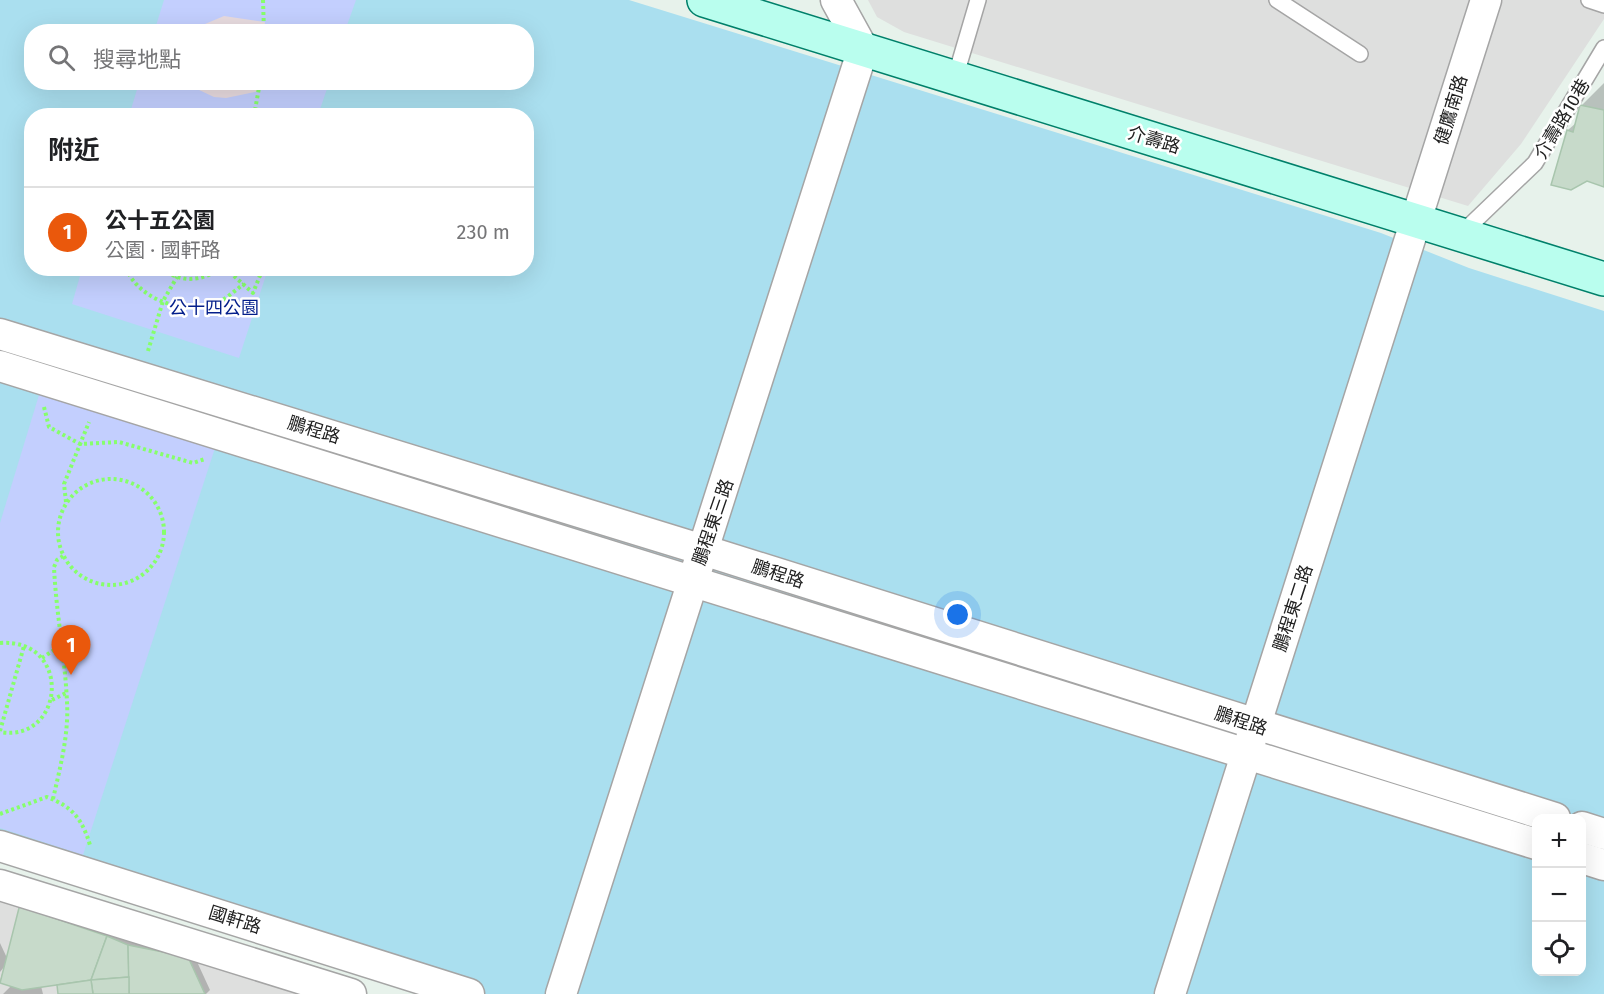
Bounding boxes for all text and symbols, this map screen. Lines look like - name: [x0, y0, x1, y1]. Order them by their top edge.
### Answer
- search box: [24, 24, 534, 90]
- icon: search: [45, 41, 78, 74]
- text: 搜尋地點: [93, 46, 181, 73]
- street label: 健鷹南路: [1430, 72, 1472, 148]
- street label: 介壽路10巷: [1529, 75, 1595, 163]
- street label: 介壽路: [1125, 122, 1183, 158]
- text: 附近: [48, 135, 100, 166]
- text: 公十五公園: [105, 207, 215, 234]
- text: 1: [63, 220, 72, 244]
- text: 230 m: [457, 220, 510, 244]
- text: 公園 · 國軒路: [105, 238, 220, 262]
- park label: 公十四公園: [169, 297, 259, 319]
- street label: 鵬程路: [285, 412, 343, 448]
- street label: 鵬程東三路: [688, 476, 738, 568]
- street label: 鵬程路: [749, 555, 807, 593]
- street label: 鵬程東二路: [1269, 562, 1317, 654]
- your location: [943, 600, 972, 629]
- pin: 1: [52, 626, 90, 675]
- street label: 鵬程路: [1212, 702, 1270, 740]
- map controls: [1532, 814, 1586, 976]
- button: +: [1532, 814, 1586, 868]
- button: −: [1532, 868, 1586, 922]
- street label: 國軒路: [206, 902, 264, 938]
- button: locate: [1532, 922, 1586, 976]

